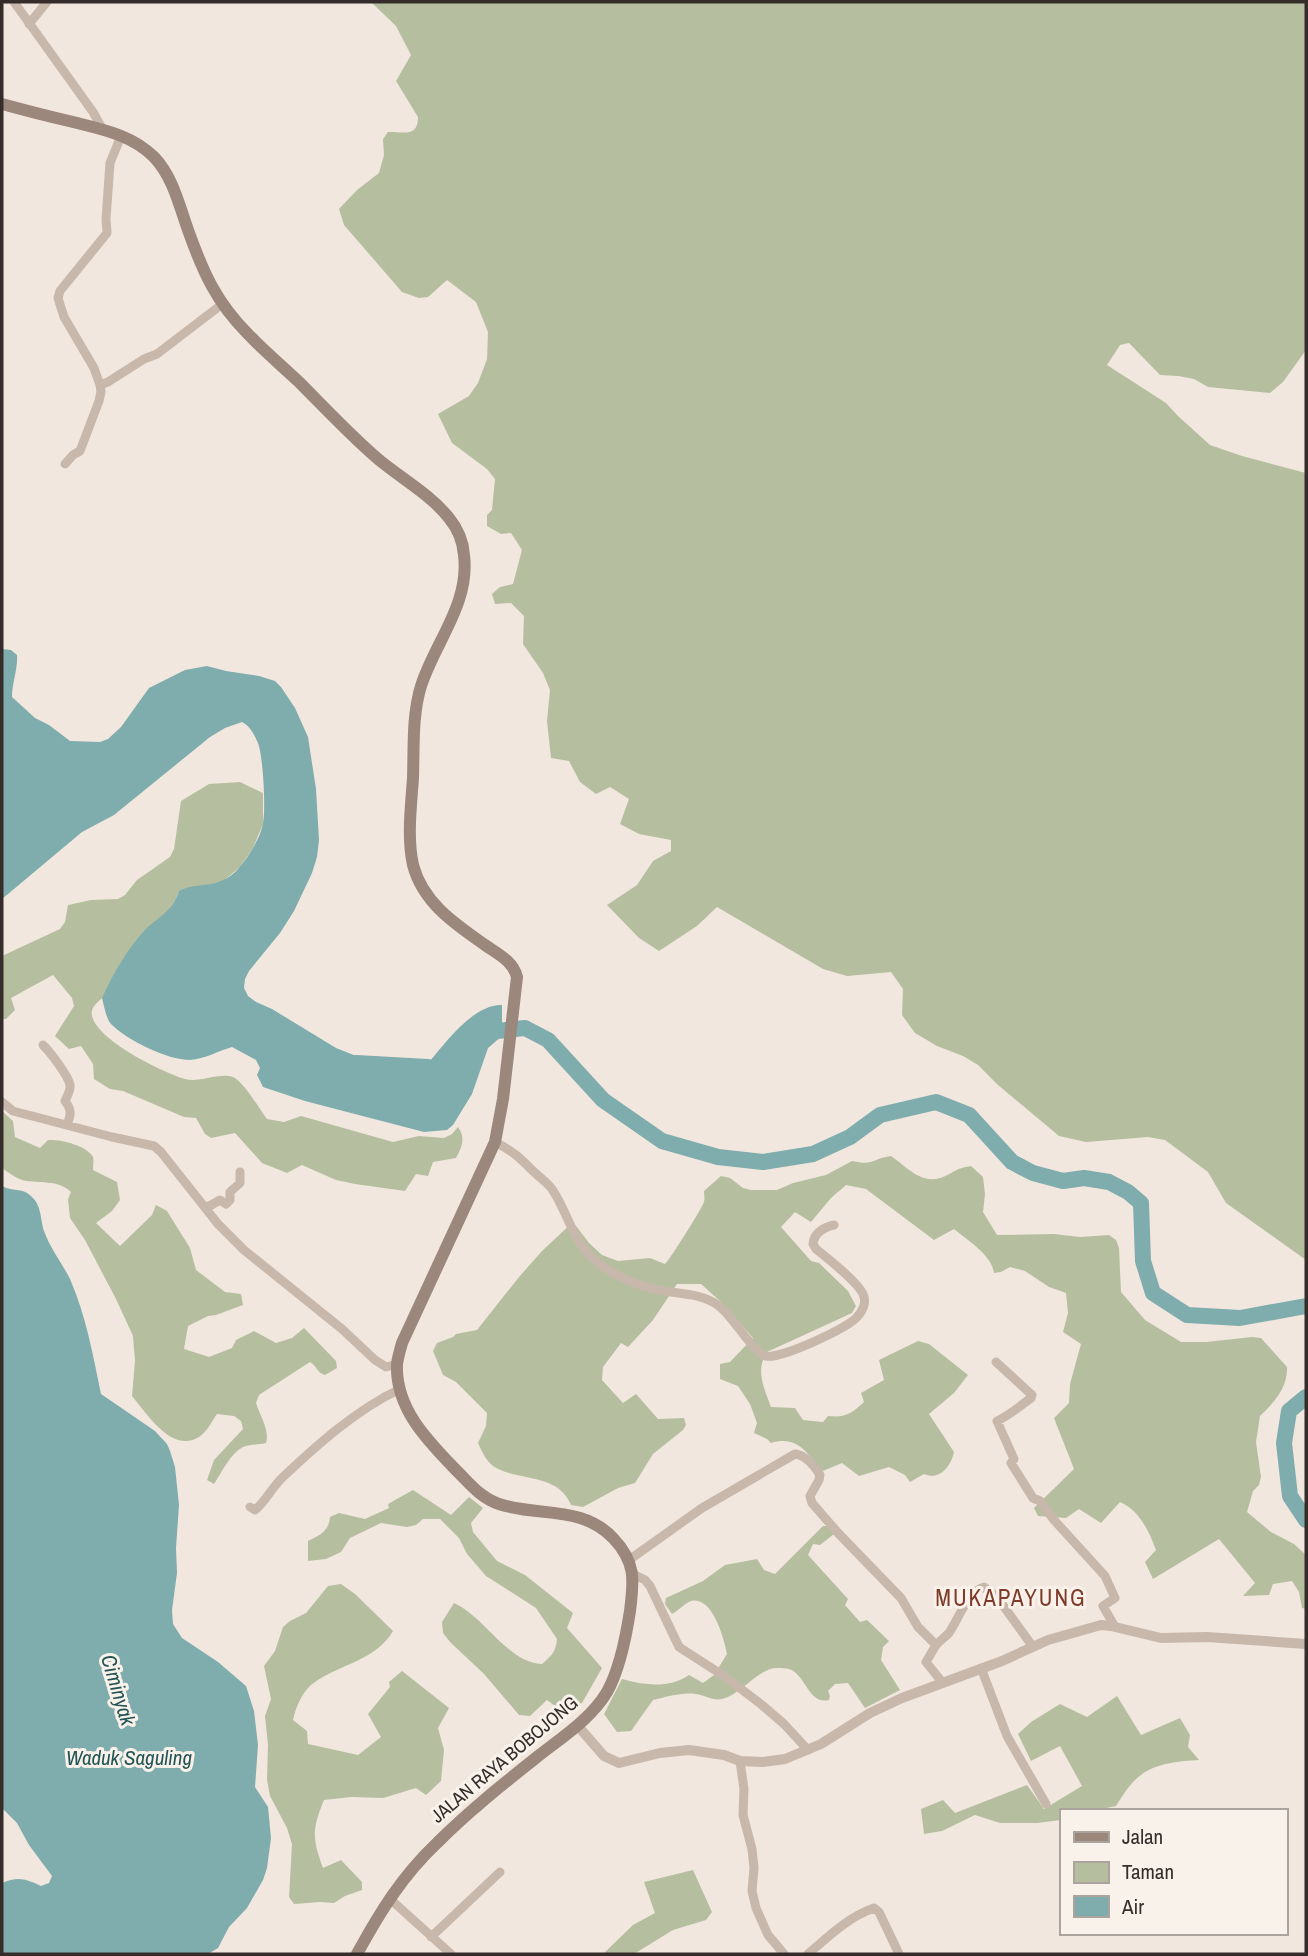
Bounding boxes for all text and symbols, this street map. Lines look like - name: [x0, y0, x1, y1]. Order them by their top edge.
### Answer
- district label: MUKAPAYUNG: [935, 1582, 1087, 1613]
- water label: Ciminyak: [94, 1651, 143, 1730]
- street label: JALAN RAYA BOBOJONG: [425, 1690, 583, 1828]
- water label: Waduk Saguling: [66, 1743, 192, 1772]
- legend: [1060, 1809, 1287, 1935]
- text: Jalan: [1122, 1822, 1163, 1851]
- text: Taman: [1122, 1857, 1174, 1886]
- text: Air: [1121, 1892, 1144, 1921]

